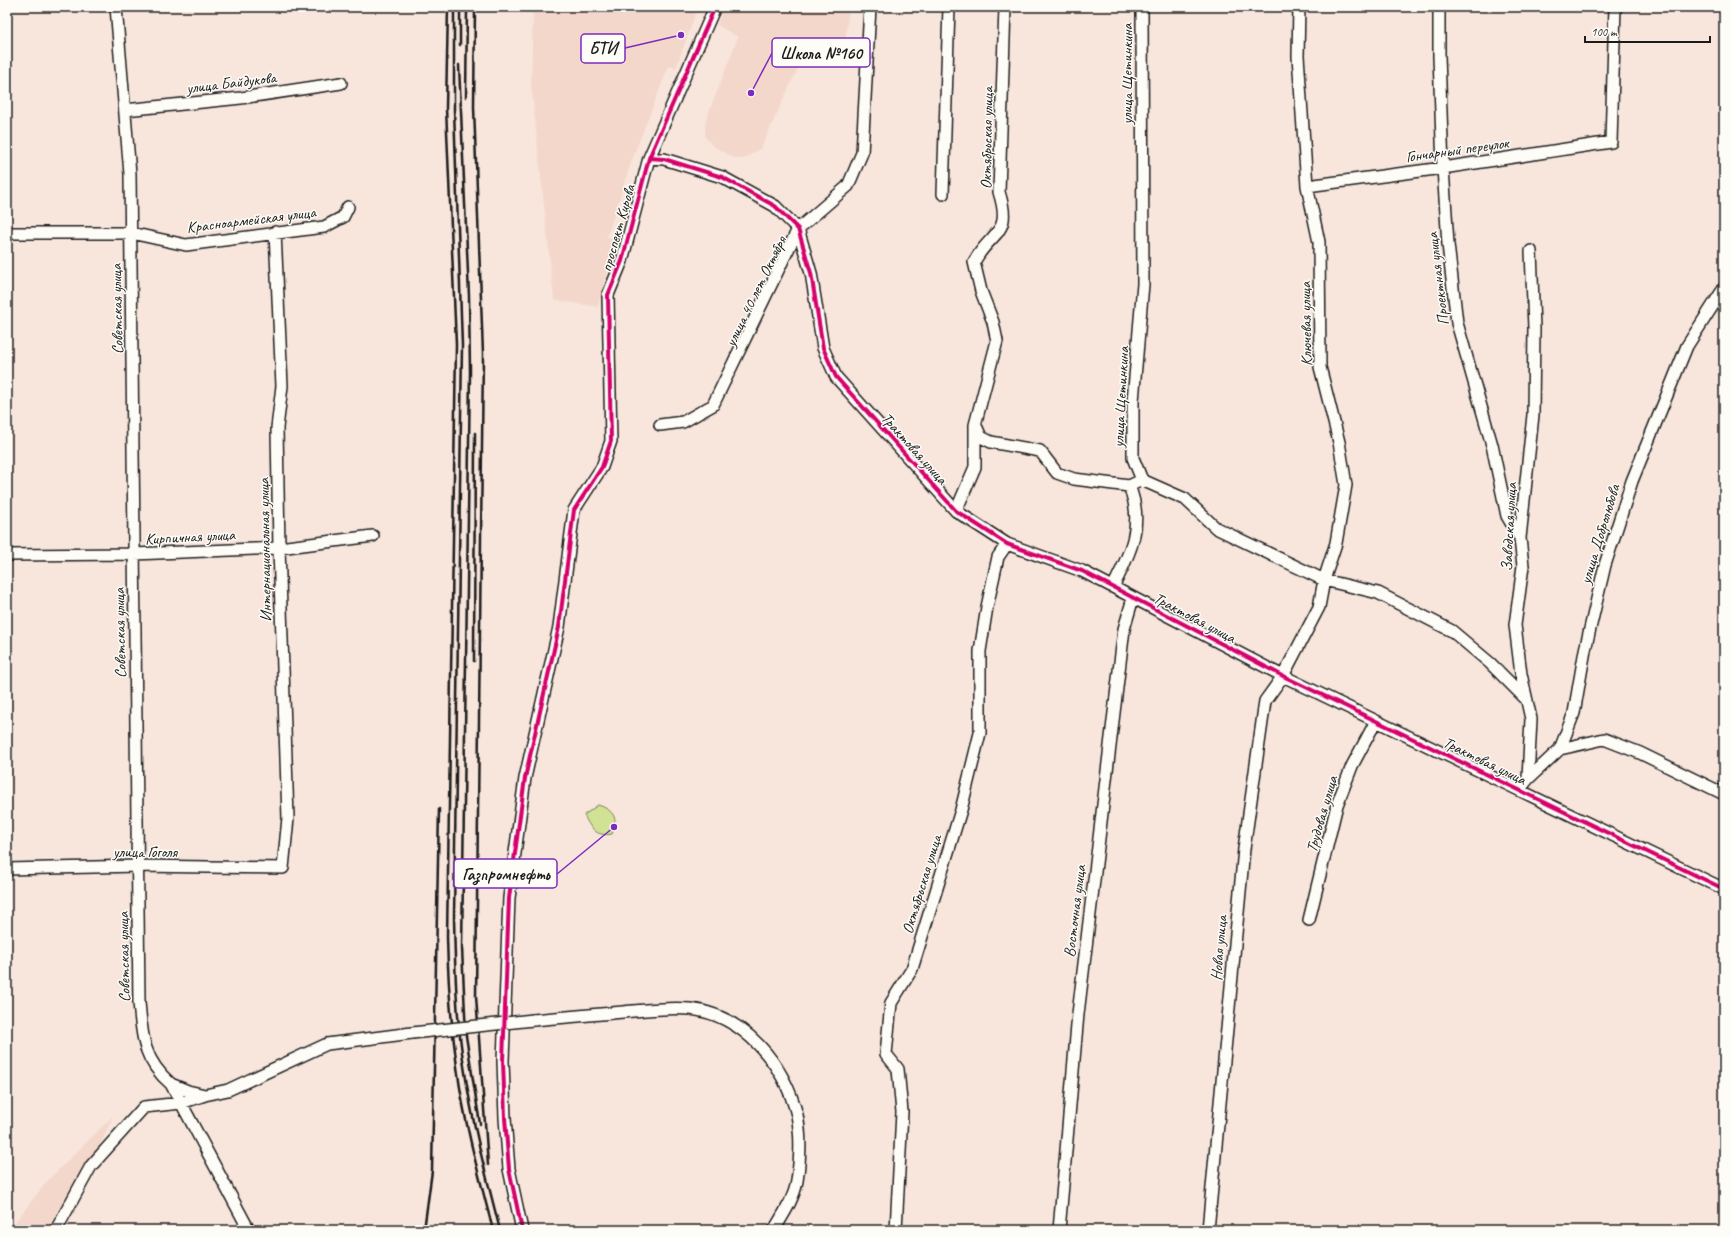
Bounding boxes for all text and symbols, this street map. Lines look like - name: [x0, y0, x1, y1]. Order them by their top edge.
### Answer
- scale bar: [1585, 18, 1710, 44]
- street label: улица Щетинкина: [1117, 22, 1137, 126]
- text: 100 m: [1591, 24, 1618, 40]
- callout: БТИ: [581, 34, 625, 63]
- text: БТИ: [589, 38, 620, 59]
- callout: Школа №160: [772, 38, 870, 67]
- text: Школа №160: [780, 43, 864, 64]
- street label: улица Байдукова: [184, 67, 279, 99]
- street label: Октябрьская улица: [976, 85, 998, 189]
- street label: Гончарный переулок: [1404, 133, 1512, 167]
- street label: проспект Кирова: [596, 181, 640, 274]
- street label: Красноармейская улица: [185, 202, 318, 238]
- street label: Проектная улица: [1422, 230, 1454, 326]
- street label: улица 40 лет Октября: [720, 232, 792, 351]
- street label: Советская улица: [106, 263, 128, 354]
- street label: Ключевая улица: [1295, 281, 1317, 366]
- street label: улица Щетинкина: [1108, 345, 1134, 449]
- street label: Трактовая улица: [877, 409, 952, 490]
- street label: Интернациональная улица: [254, 477, 276, 622]
- street label: Заводская улица: [1497, 481, 1521, 572]
- street label: улица Добролюбова: [1575, 481, 1625, 587]
- street label: Кирпичная улица: [145, 525, 237, 549]
- street label: Советская улица: [109, 587, 131, 678]
- street label: Трактовая улица: [1150, 588, 1240, 648]
- street label: Трактовая улица: [1440, 732, 1530, 790]
- street label: Трудовая улица: [1301, 773, 1343, 855]
- street label: Октябрьская улица: [897, 831, 947, 936]
- street label: улица Гоголя: [112, 842, 178, 862]
- callout: Газпромнефть: [454, 859, 557, 888]
- street label: Восточная улица: [1059, 863, 1091, 958]
- text: Газпромнефть: [462, 864, 551, 886]
- street label: Советская улица: [113, 911, 135, 1002]
- street label: Новая улица: [1206, 913, 1232, 982]

